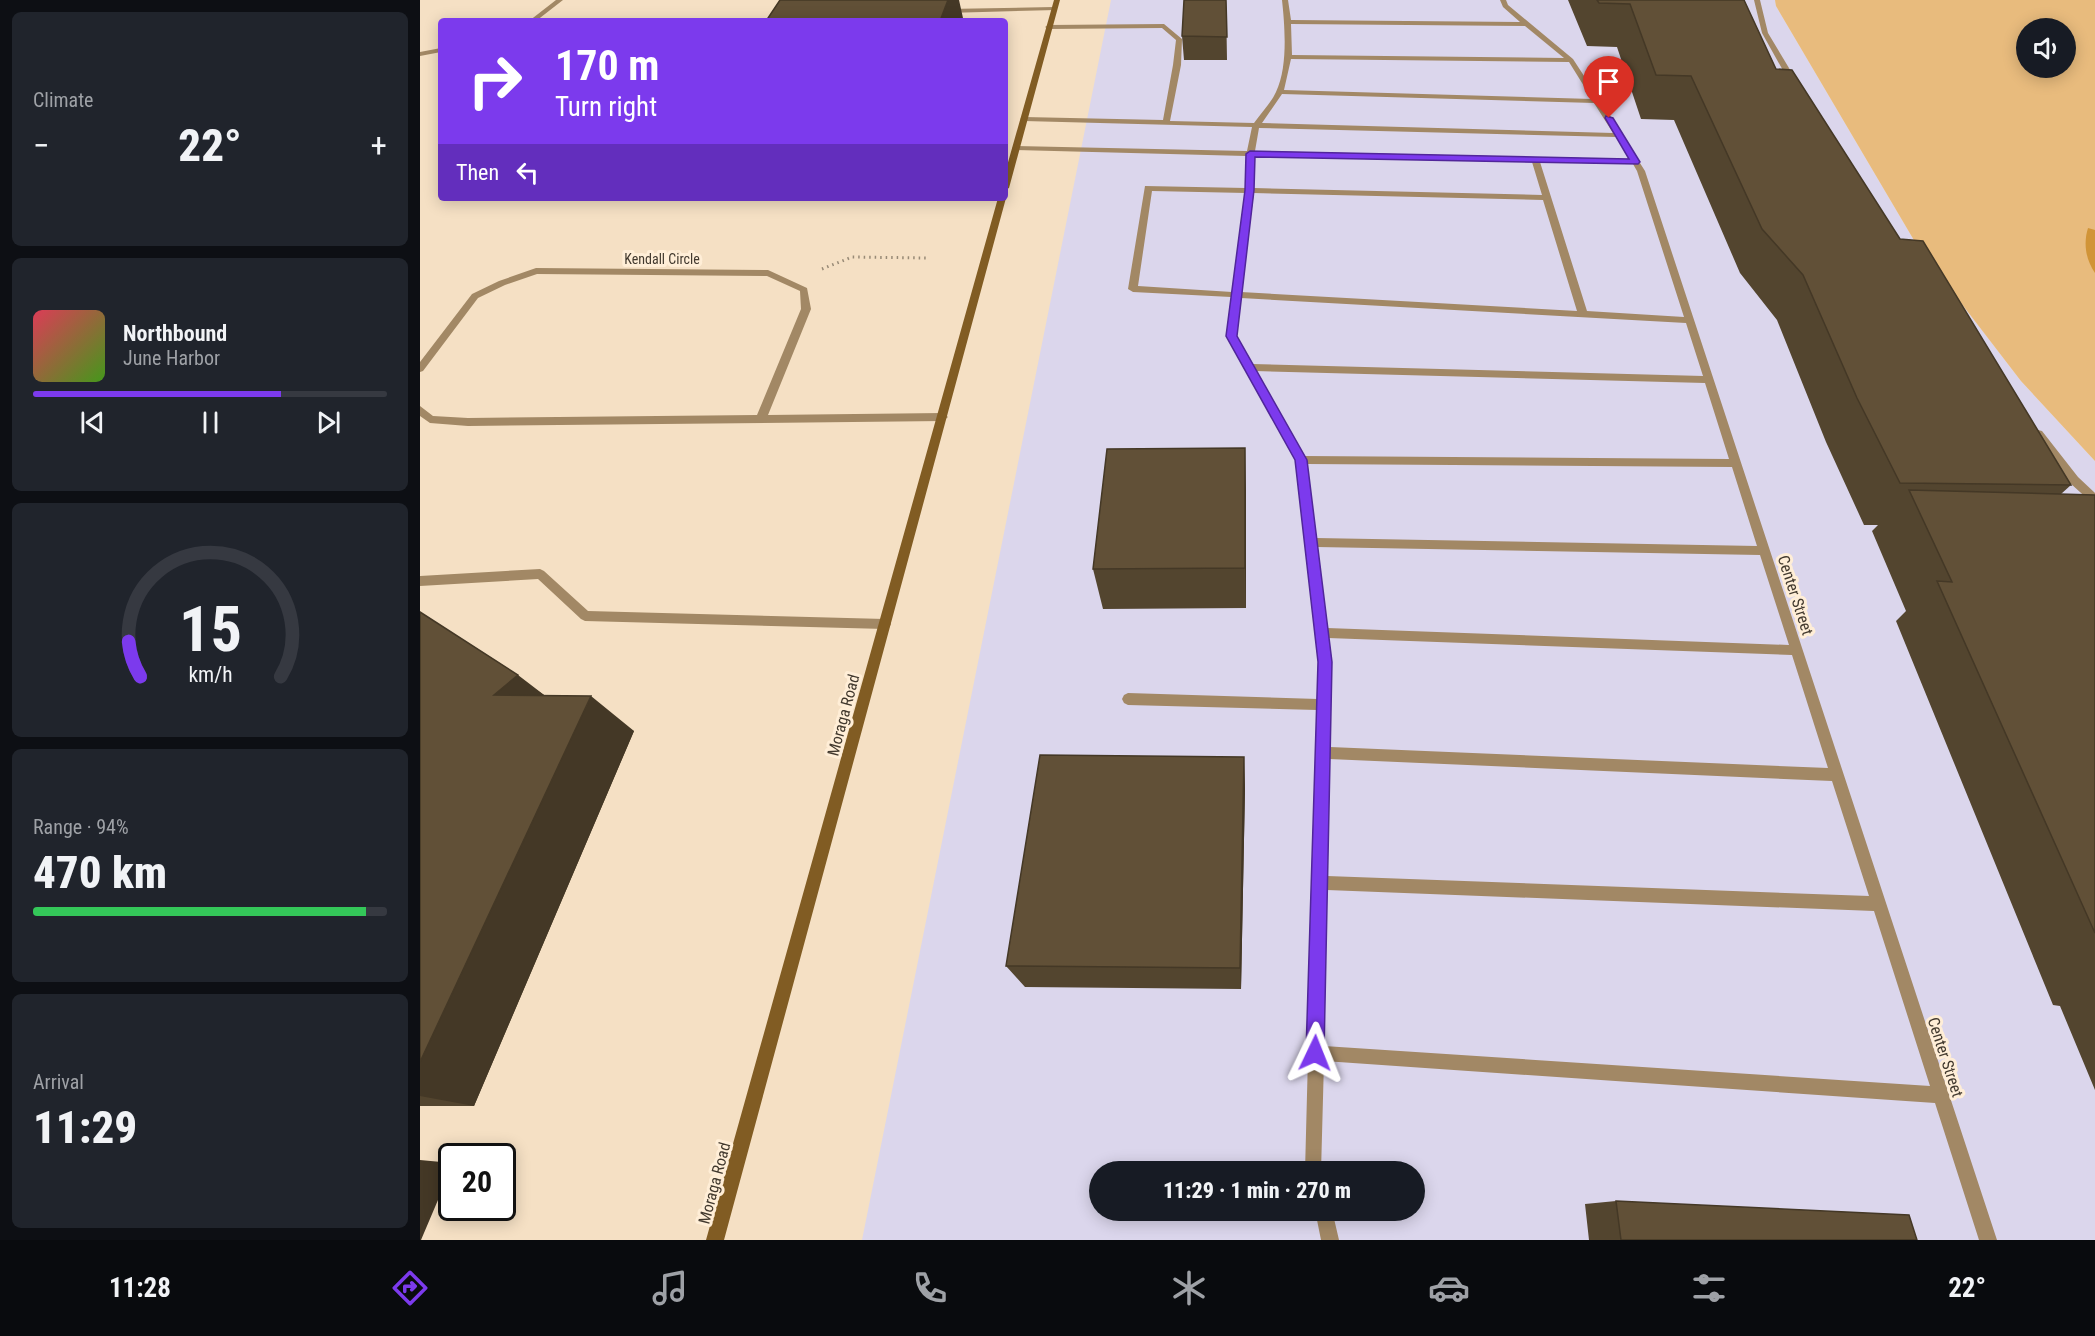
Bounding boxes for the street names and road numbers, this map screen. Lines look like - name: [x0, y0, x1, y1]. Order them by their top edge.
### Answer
- street label: Kendall Circle: [624, 251, 700, 267]
- street label: Center Street: [1774, 553, 1817, 638]
- street label: Moraga Road: [823, 672, 863, 758]
- street label: Center Street: [1924, 1015, 1967, 1100]
- street label: Moraga Road: [694, 1140, 734, 1226]

